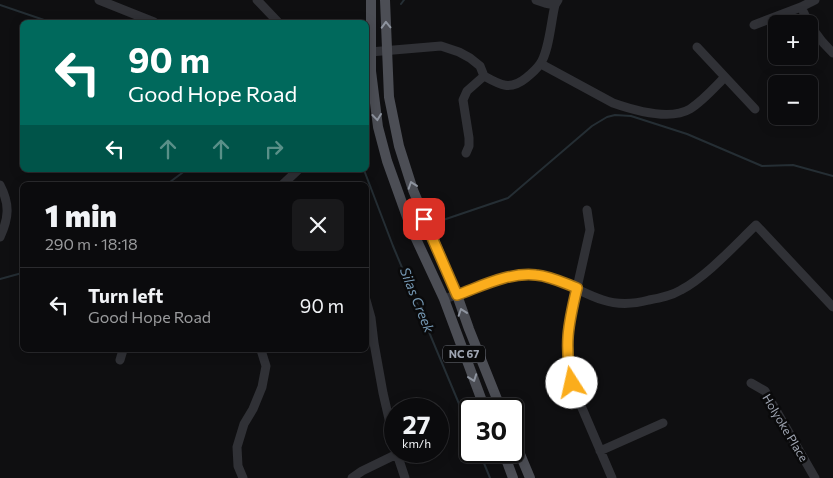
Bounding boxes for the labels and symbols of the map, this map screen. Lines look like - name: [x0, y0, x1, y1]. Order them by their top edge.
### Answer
- one-way arrow: [381, 21, 391, 29]
- one-way arrow: [371, 114, 382, 122]
- one-way arrow: [407, 182, 417, 190]
- pin: [403, 198, 445, 240]
- water label: Silas Creek: [397, 265, 438, 335]
- one-way arrow: [458, 308, 468, 317]
- road number: NC 67: [443, 346, 485, 362]
- position arrow: [545, 356, 597, 408]
- one-way arrow: [467, 373, 477, 382]
- street label: Holyoke Place: [760, 391, 812, 464]
- speed limit sign: 30: [459, 398, 524, 463]

